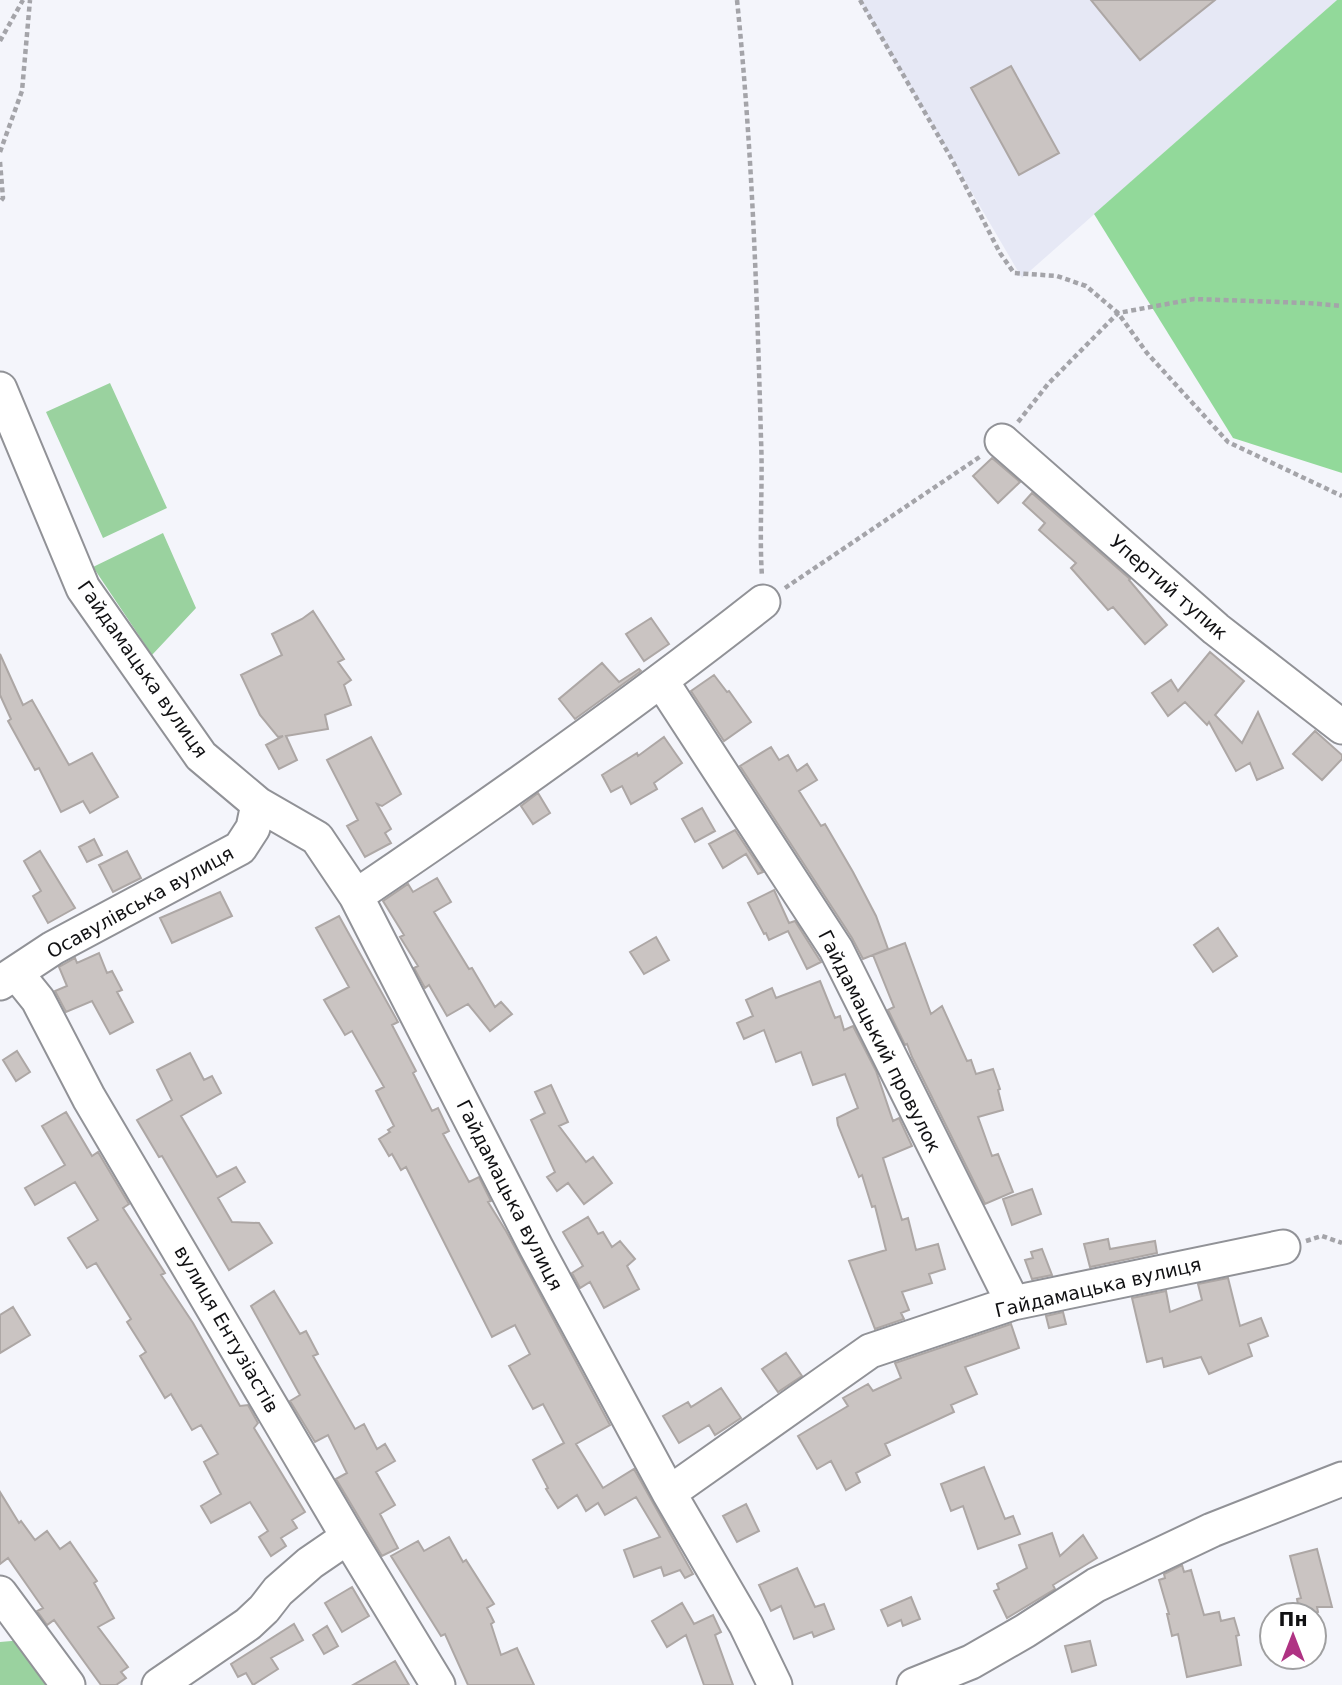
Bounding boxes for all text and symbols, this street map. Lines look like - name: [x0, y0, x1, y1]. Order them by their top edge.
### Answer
- street label: Упертий тупик: [1106, 530, 1232, 644]
- street label: Гайдамацька вулиця: [73, 576, 213, 762]
- street label: Осавулівська вулиця: [43, 841, 237, 963]
- street label: Гайдамацький провулок: [814, 926, 946, 1156]
- street label: Гайдамацька вулиця: [452, 1096, 568, 1294]
- street label: вулиця Ентузіастів: [170, 1242, 284, 1416]
- street label: Гайдамацька вулиця: [993, 1253, 1203, 1321]
- north arrow: [1258, 1601, 1328, 1671]
- text: Пн: [1278, 1608, 1308, 1630]

